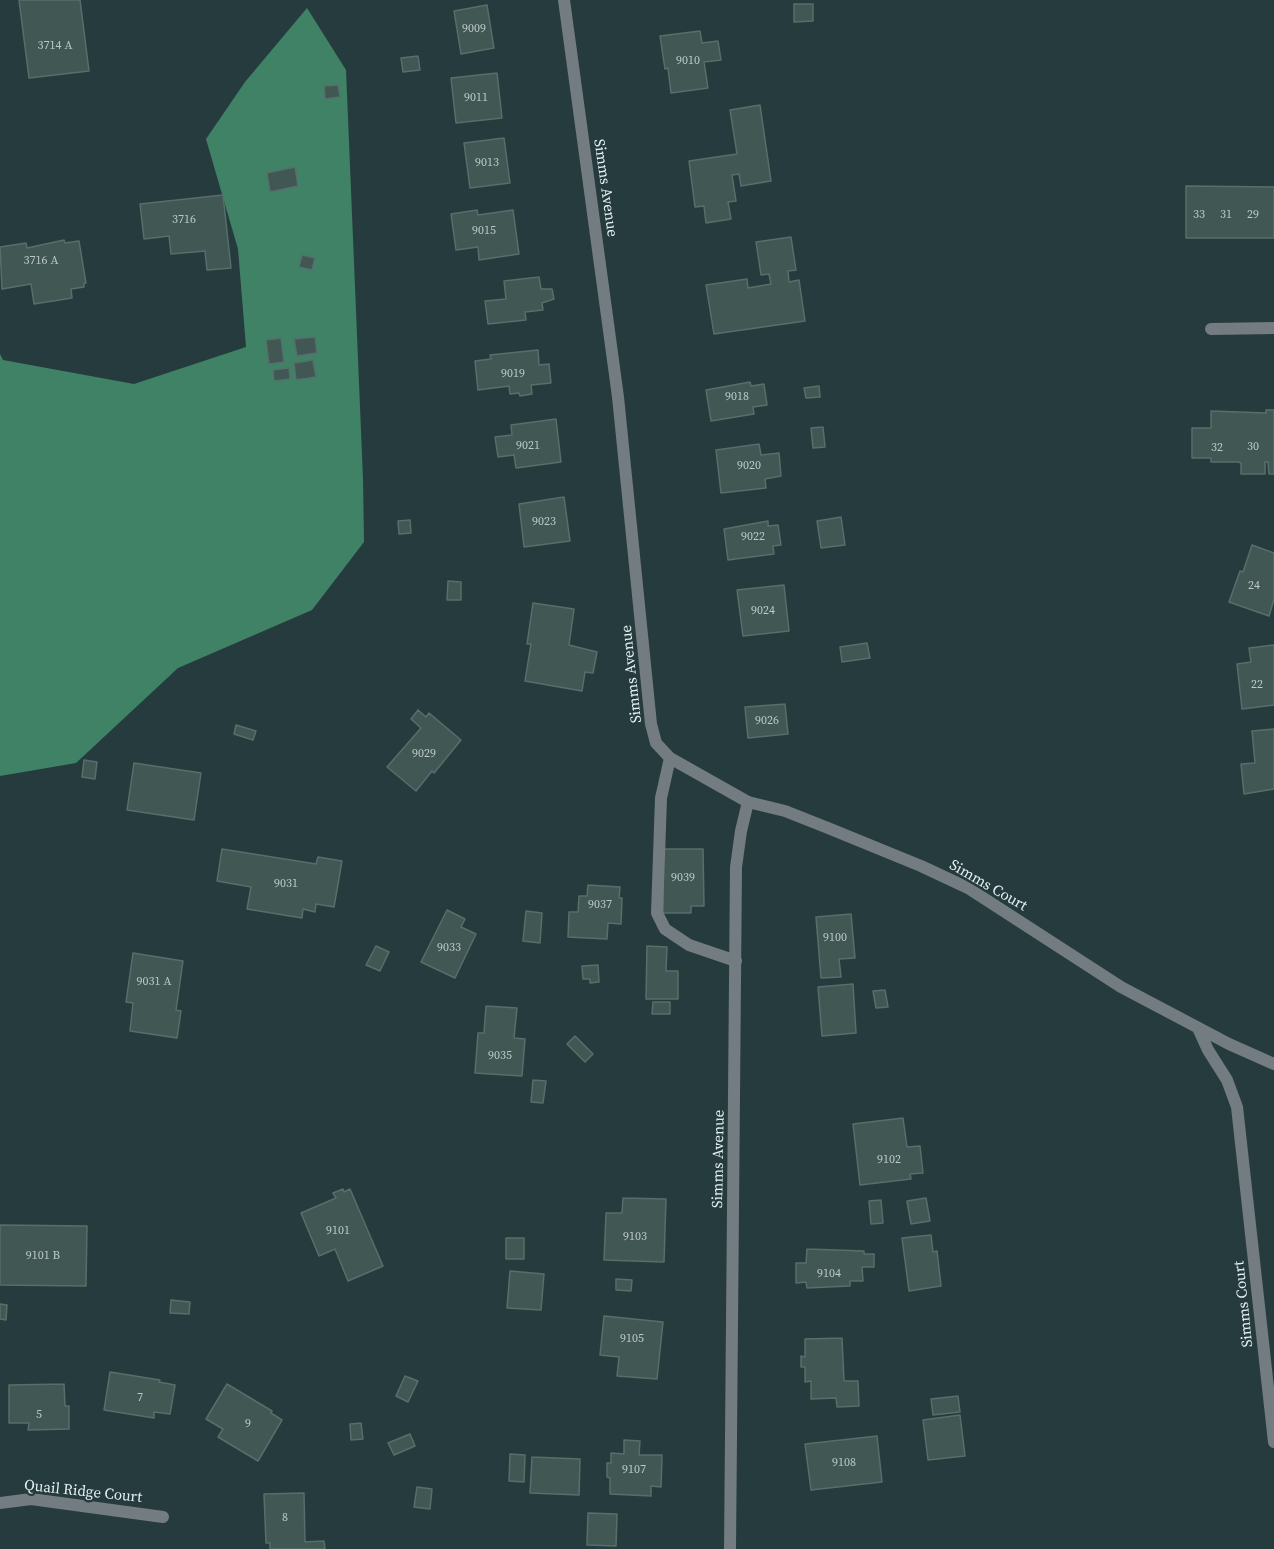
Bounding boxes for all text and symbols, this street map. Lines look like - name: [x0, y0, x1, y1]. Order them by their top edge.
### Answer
- house number: 9009: [462, 22, 486, 36]
- house number: 3714 A: [38, 39, 72, 53]
- house number: 9010: [676, 54, 700, 68]
- house number: 9011: [464, 91, 488, 105]
- street label: Simms Avenue: [589, 138, 621, 238]
- house number: 9013: [475, 156, 499, 170]
- house number: 33: [1193, 208, 1205, 222]
- house number: 31: [1220, 208, 1232, 222]
- house number: 29: [1247, 208, 1259, 222]
- house number: 3716: [172, 213, 196, 227]
- house number: 9015: [472, 224, 496, 238]
- house number: 3716 A: [24, 254, 58, 268]
- house number: 9019: [501, 367, 525, 381]
- house number: 9018: [725, 390, 749, 404]
- house number: 9021: [516, 439, 540, 453]
- house number: 30: [1247, 440, 1259, 454]
- house number: 32: [1211, 441, 1223, 455]
- house number: 9020: [737, 459, 761, 473]
- house number: 9023: [532, 515, 556, 529]
- house number: 9022: [741, 530, 765, 544]
- house number: 24: [1248, 579, 1260, 593]
- house number: 9024: [751, 604, 775, 618]
- street label: Simms Avenue: [618, 624, 646, 724]
- house number: 22: [1251, 678, 1263, 692]
- house number: 9026: [755, 714, 779, 728]
- house number: 9029: [412, 747, 436, 761]
- street label: Simms Court: [946, 856, 1030, 916]
- house number: 9039: [671, 871, 695, 885]
- house number: 9031: [274, 877, 298, 891]
- house number: 9037: [588, 898, 612, 912]
- house number: 9100: [823, 931, 847, 945]
- house number: 9033: [437, 941, 461, 955]
- house number: 9031 A: [137, 975, 171, 989]
- house number: 9035: [488, 1049, 512, 1063]
- street label: Simms Avenue: [709, 1110, 729, 1208]
- house number: 9102: [877, 1153, 901, 1167]
- house number: 9101: [326, 1224, 350, 1238]
- house number: 9103: [623, 1230, 647, 1244]
- house number: 9101 B: [26, 1249, 60, 1263]
- street label: Simms Court: [1231, 1260, 1257, 1348]
- house number: 9104: [817, 1267, 841, 1281]
- house number: 9105: [620, 1332, 644, 1346]
- house number: 7: [137, 1391, 143, 1405]
- house number: 5: [36, 1408, 42, 1422]
- house number: 9: [245, 1417, 251, 1431]
- house number: 9108: [832, 1456, 856, 1470]
- house number: 9107: [622, 1463, 646, 1477]
- street label: Quail Ridge Court: [23, 1477, 143, 1507]
- house number: 8: [282, 1511, 288, 1525]

